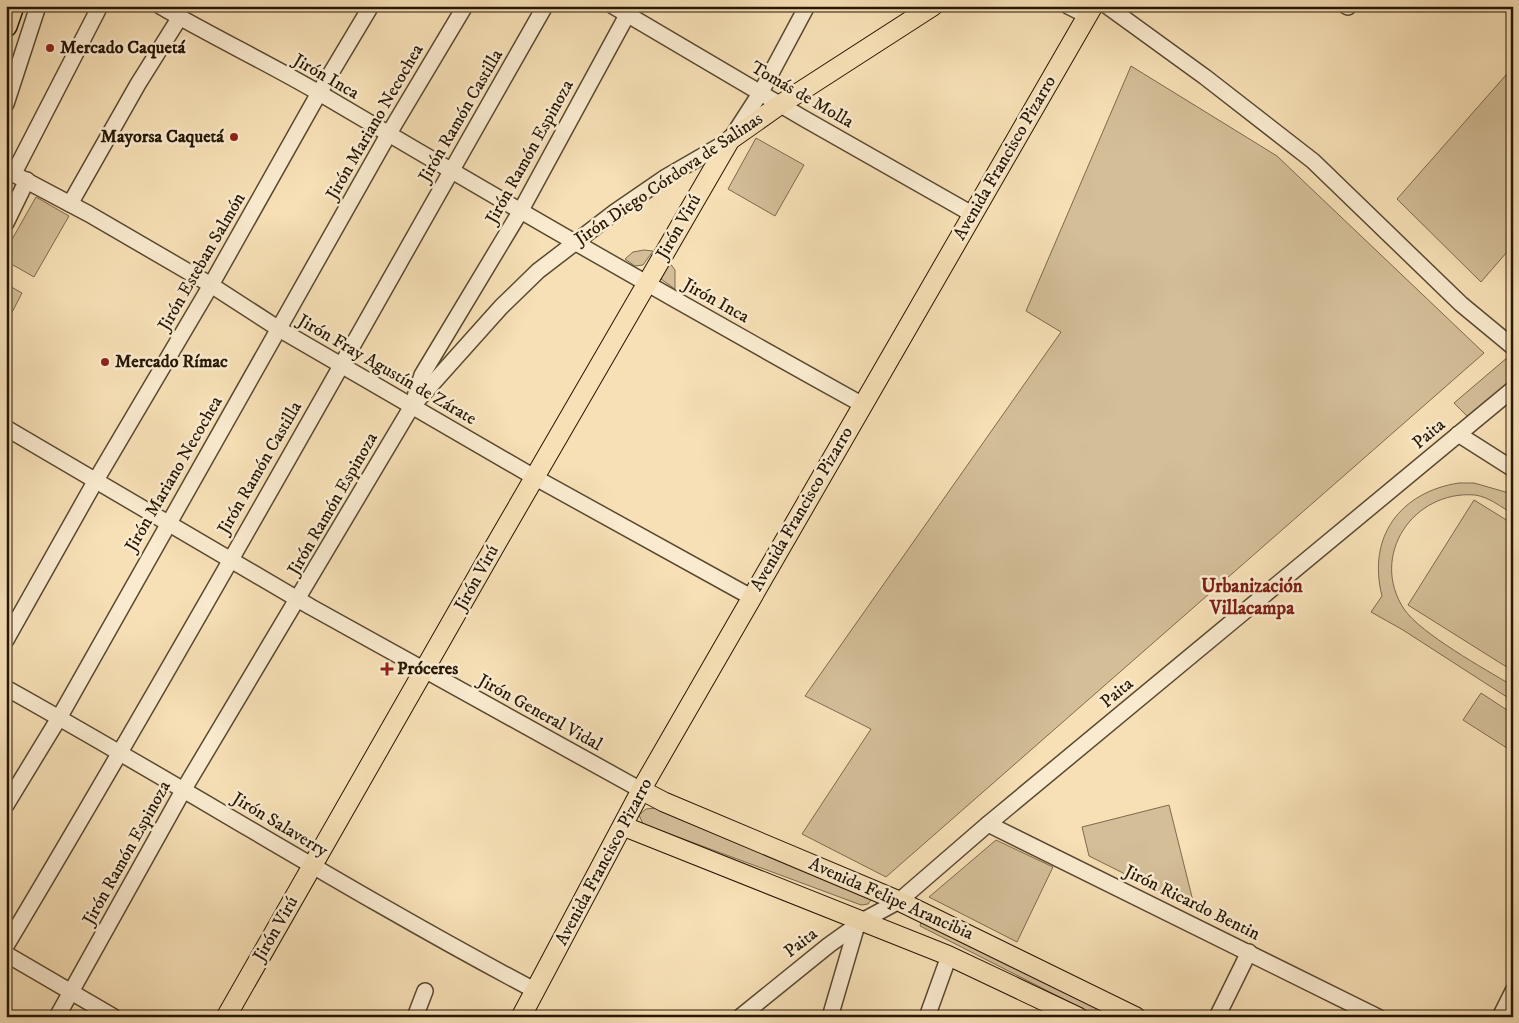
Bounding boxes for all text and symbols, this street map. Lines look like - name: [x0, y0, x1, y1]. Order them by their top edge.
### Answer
- place label: Mercado Caquetá: [60, 37, 186, 59]
- street label: Jirón Mariano Necochea: [321, 40, 429, 205]
- marker: Mercado Caquetá: [44, 42, 56, 54]
- street label: Jirón Ramón Castilla: [413, 45, 508, 188]
- street label: Jirón Inca: [287, 48, 363, 105]
- street label: Tomás de Molla: [747, 57, 858, 133]
- street label: Avenida Francisco Pizarro: [949, 72, 1061, 244]
- street label: Jirón Ramón Espinoza: [480, 76, 579, 230]
- street label: Jirón Diego Córdova de Salinas: [569, 108, 767, 251]
- place label: Mayorsa Caquetá: [101, 126, 224, 148]
- marker: Mayorsa Caquetá: [228, 131, 240, 143]
- street label: Jirón Esteban Salmón: [153, 189, 251, 337]
- street label: Jirón Virú: [651, 190, 707, 265]
- street label: Jirón Inca: [677, 273, 753, 328]
- street label: Jirón Fray Agustín de Zárate: [292, 309, 480, 430]
- place label: Mercado Rímac: [115, 351, 228, 373]
- marker: Mercado Rímac: [99, 356, 111, 368]
- street label: Jirón Mariano Necochea: [120, 392, 228, 557]
- street label: Jirón Ramón Castilla: [212, 397, 307, 540]
- street label: Paita: [1408, 414, 1450, 454]
- street label: Avenida Francisco Pizarro: [746, 423, 858, 595]
- street label: Jirón Ramón Espinoza: [282, 428, 383, 581]
- street label: Jirón Virú: [449, 541, 504, 616]
- district label: Urbanización Villacampa: [1201, 575, 1304, 620]
- place label: Próceres: [397, 658, 458, 680]
- marker: Próceres: [381, 663, 393, 675]
- street label: Jirón General Vidal: [472, 669, 606, 756]
- street label: Paita: [1096, 673, 1138, 713]
- street label: Avenida Francisco Pizarro: [551, 774, 658, 949]
- street label: Jirón Ramón Espinoza: [77, 777, 176, 931]
- street label: Jirón Salaverry: [227, 787, 332, 862]
- street label: Avenida Felipe Arancibia: [805, 853, 977, 945]
- street label: Jirón Ricardo Bentin: [1119, 860, 1264, 946]
- street label: Jirón Virú: [248, 892, 304, 967]
- street label: Paita: [780, 923, 822, 963]

